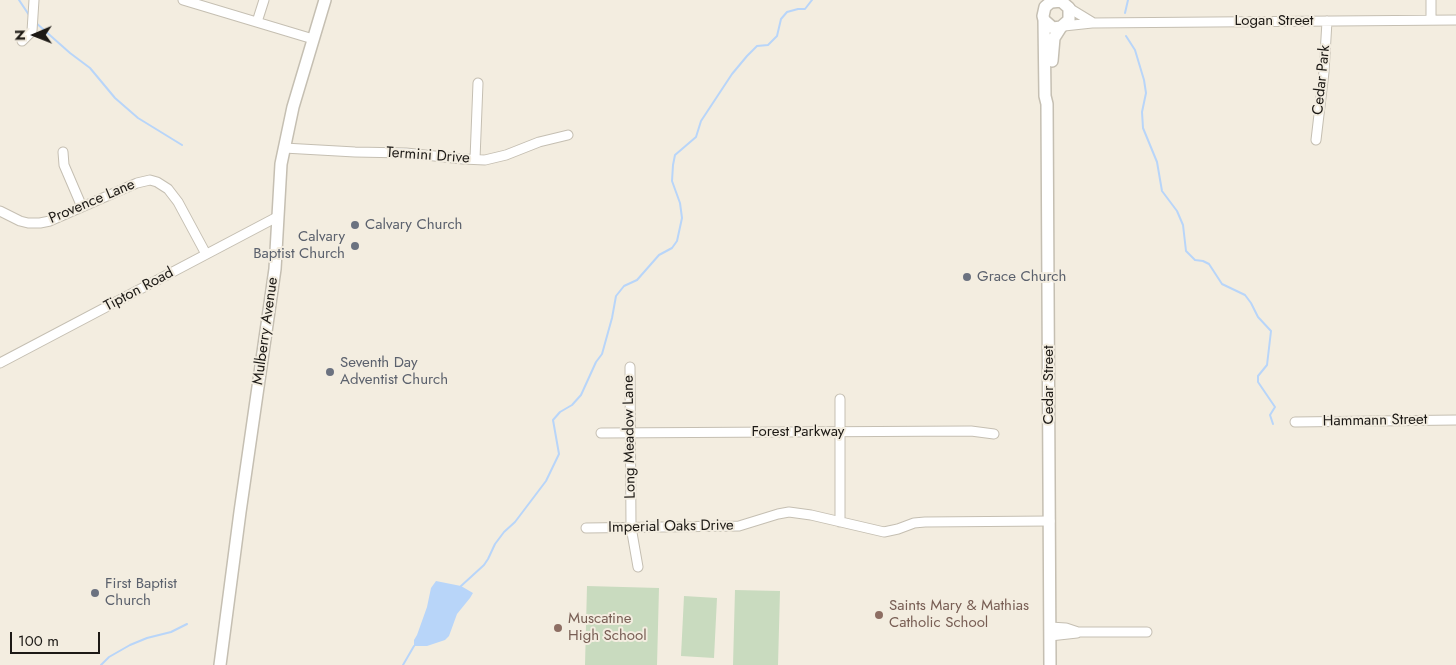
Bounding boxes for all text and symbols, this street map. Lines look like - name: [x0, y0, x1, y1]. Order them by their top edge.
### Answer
- north arrow: [10, 10, 60, 60]
- street label: Logan Street: [1235, 12, 1313, 30]
- text: N: [10, 30, 30, 41]
- street label: Cedar Park: [1309, 44, 1335, 116]
- street label: Termini Drive: [386, 144, 470, 168]
- street label: Provence Lane: [46, 176, 138, 228]
- place label: Calvary Church: [365, 216, 462, 234]
- marker: Calvary Church: [349, 219, 361, 231]
- place label: Calvary Baptist Church: [253, 228, 345, 263]
- marker: Calvary Baptist Church: [349, 240, 361, 252]
- street label: Tipton Road: [101, 264, 177, 316]
- place label: Grace Church: [977, 268, 1066, 286]
- marker: Grace Church: [961, 271, 973, 283]
- street label: Mulberry Avenue: [250, 276, 282, 386]
- street label: Cedar Street: [1040, 345, 1058, 425]
- place label: Seventh Day Adventist Church: [340, 354, 448, 389]
- marker: Seventh Day Adventist Church: [324, 366, 336, 378]
- street label: Long Meadow Lane: [620, 375, 640, 499]
- street label: Hammann Street: [1323, 411, 1427, 431]
- street label: Forest Parkway: [752, 423, 844, 441]
- street label: Imperial Oaks Drive: [608, 517, 734, 537]
- place label: First Baptist Church: [105, 575, 177, 610]
- marker: First Baptist Church: [89, 587, 101, 599]
- place label: Saints Mary & Mathias Catholic School: [889, 597, 1029, 632]
- marker: Saints Mary & Mathias Catholic School: [873, 609, 885, 621]
- place label: Muscatine High School: [568, 610, 647, 645]
- scale bar: [12, 622, 102, 654]
- marker: Muscatine High School: [552, 622, 564, 634]
- text: 100 m: [18, 630, 59, 652]

